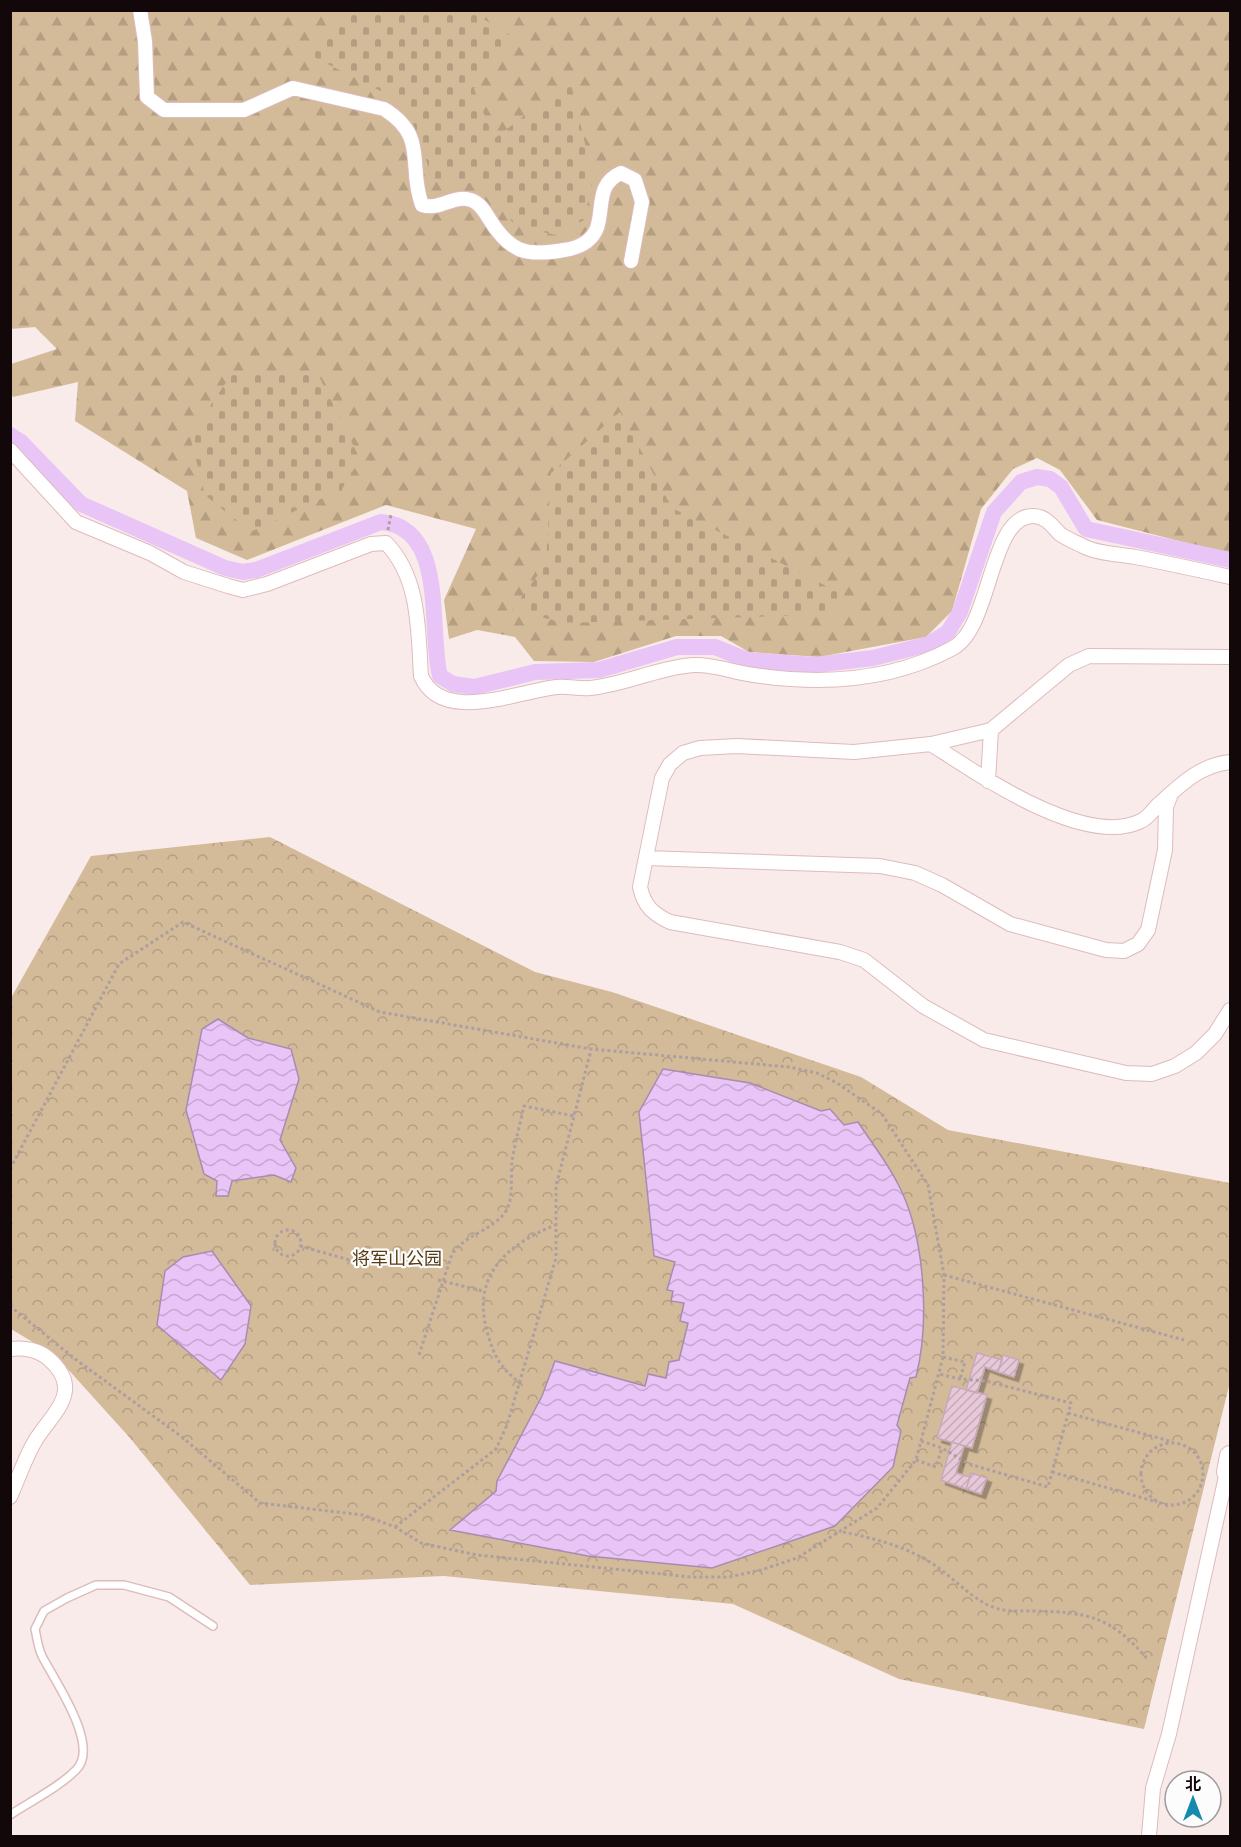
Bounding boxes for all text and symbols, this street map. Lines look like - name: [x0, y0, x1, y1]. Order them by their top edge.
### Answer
- park label: 将军山公园: [352, 1248, 442, 1270]
- north arrow: [1163, 1769, 1223, 1829]
- text: 北: [1185, 1775, 1201, 1794]

